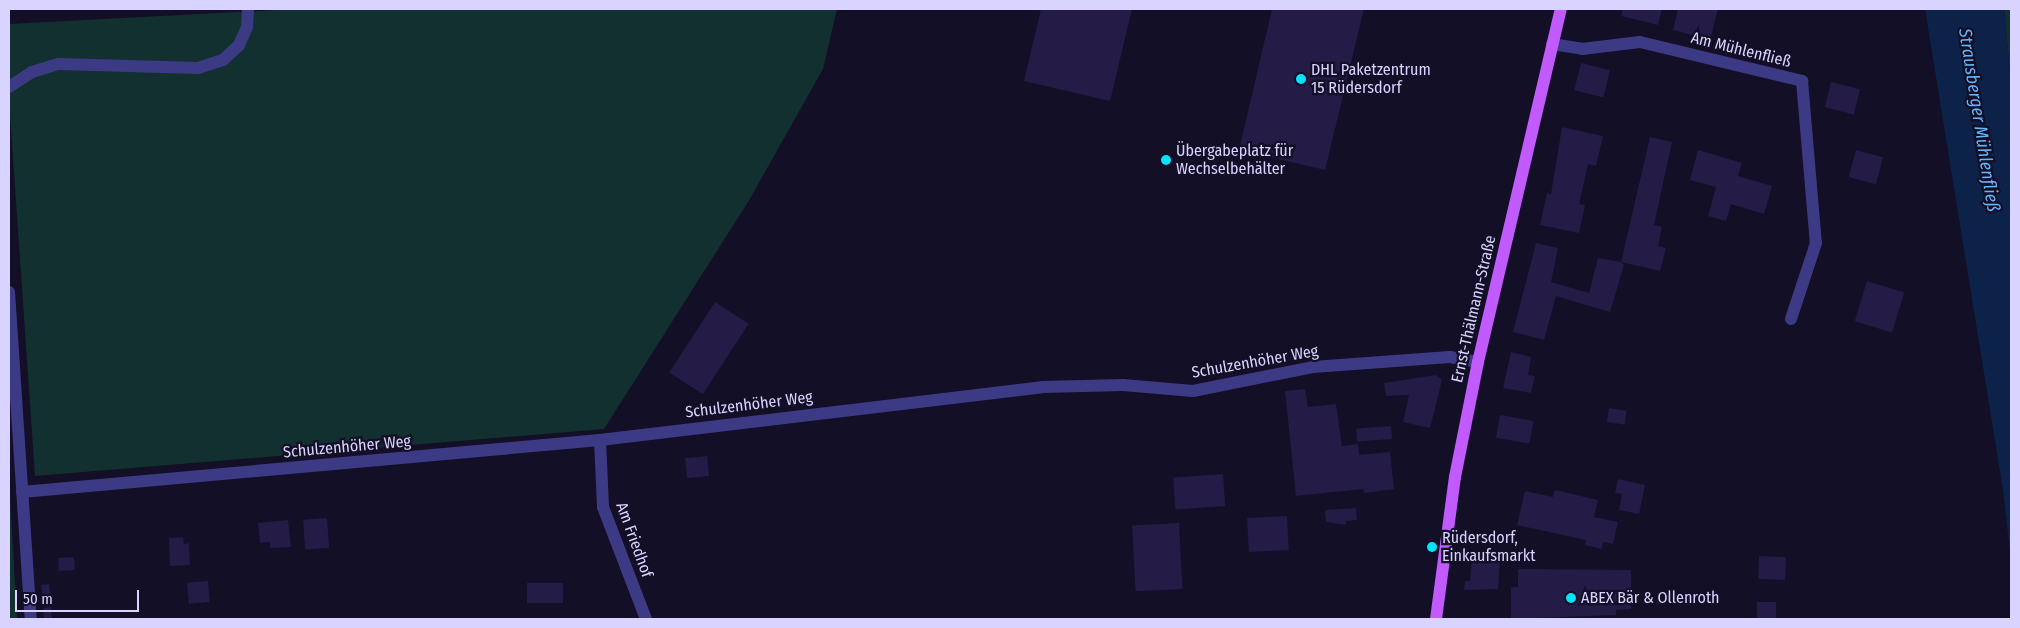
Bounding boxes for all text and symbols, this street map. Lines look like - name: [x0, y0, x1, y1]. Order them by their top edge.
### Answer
- water label: Strausberger Mühlenfließ: [1954, 27, 2004, 213]
- street label: Am Mühlenfließ: [1689, 28, 1793, 72]
- place label: DHL Paketzentrum 15 Rüdersdorf: [1311, 60, 1431, 98]
- marker: DHL Paketzentrum 15 Rüdersdorf: [1295, 73, 1307, 85]
- place label: Übergabeplatz für Wechselbehälter: [1176, 141, 1293, 179]
- marker: Übergabeplatz für Wechselbehälter: [1160, 154, 1172, 166]
- street label: Ernst-Thälmann-Straße: [1448, 234, 1500, 384]
- street label: Schulzenhöher Weg: [1190, 341, 1320, 383]
- street label: Schulzenhöher Weg: [684, 388, 814, 422]
- street label: Schulzenhöher Weg: [282, 432, 412, 462]
- street label: Am Friedhof: [612, 500, 656, 580]
- place label: Rüdersdorf, Einkaufsmarkt: [1442, 528, 1535, 566]
- marker: Rüdersdorf, Einkaufsmarkt: [1426, 541, 1438, 553]
- scale bar: [18, 580, 141, 612]
- place label: ABEX Bär & Ollenroth: [1581, 588, 1720, 608]
- text: 50 m: [23, 590, 53, 608]
- marker: ABEX Bär & Ollenroth: [1565, 592, 1577, 604]

